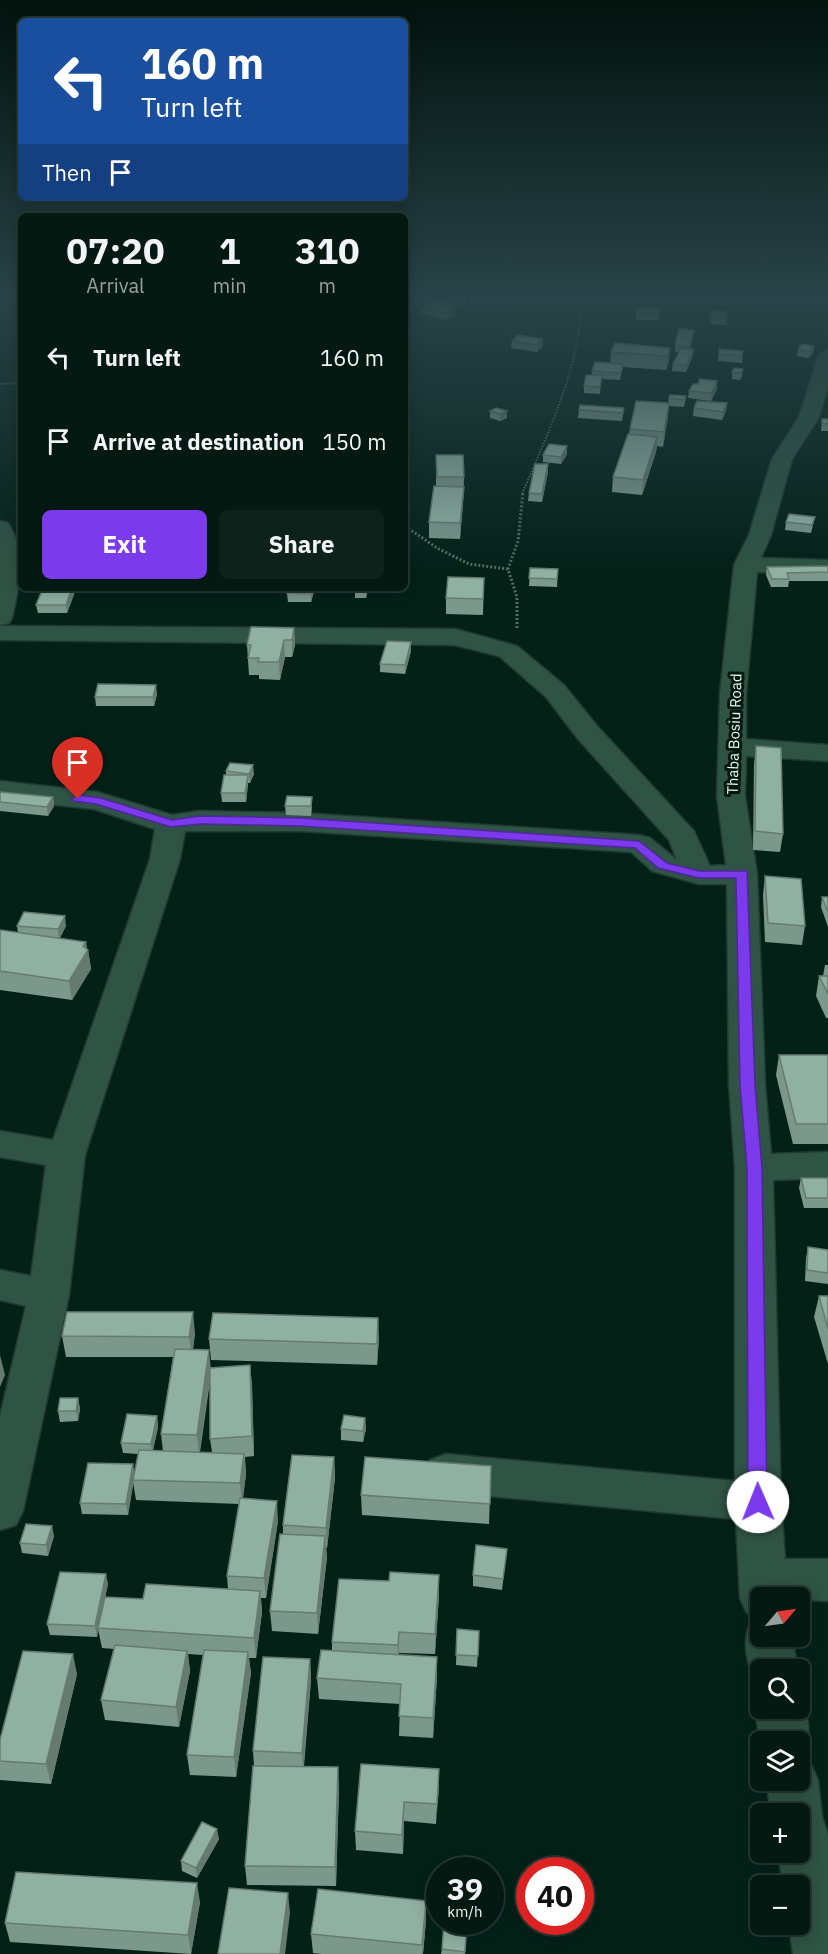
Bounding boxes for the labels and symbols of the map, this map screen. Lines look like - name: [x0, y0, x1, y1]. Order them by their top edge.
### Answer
- street label: Thaba Bosiu Road: [722, 673, 746, 795]
- pin: [52, 737, 103, 799]
- position arrow: [726, 1470, 790, 1534]
- north arrow: [750, 1587, 810, 1647]
- speed limit sign: 40: [516, 1857, 594, 1935]

